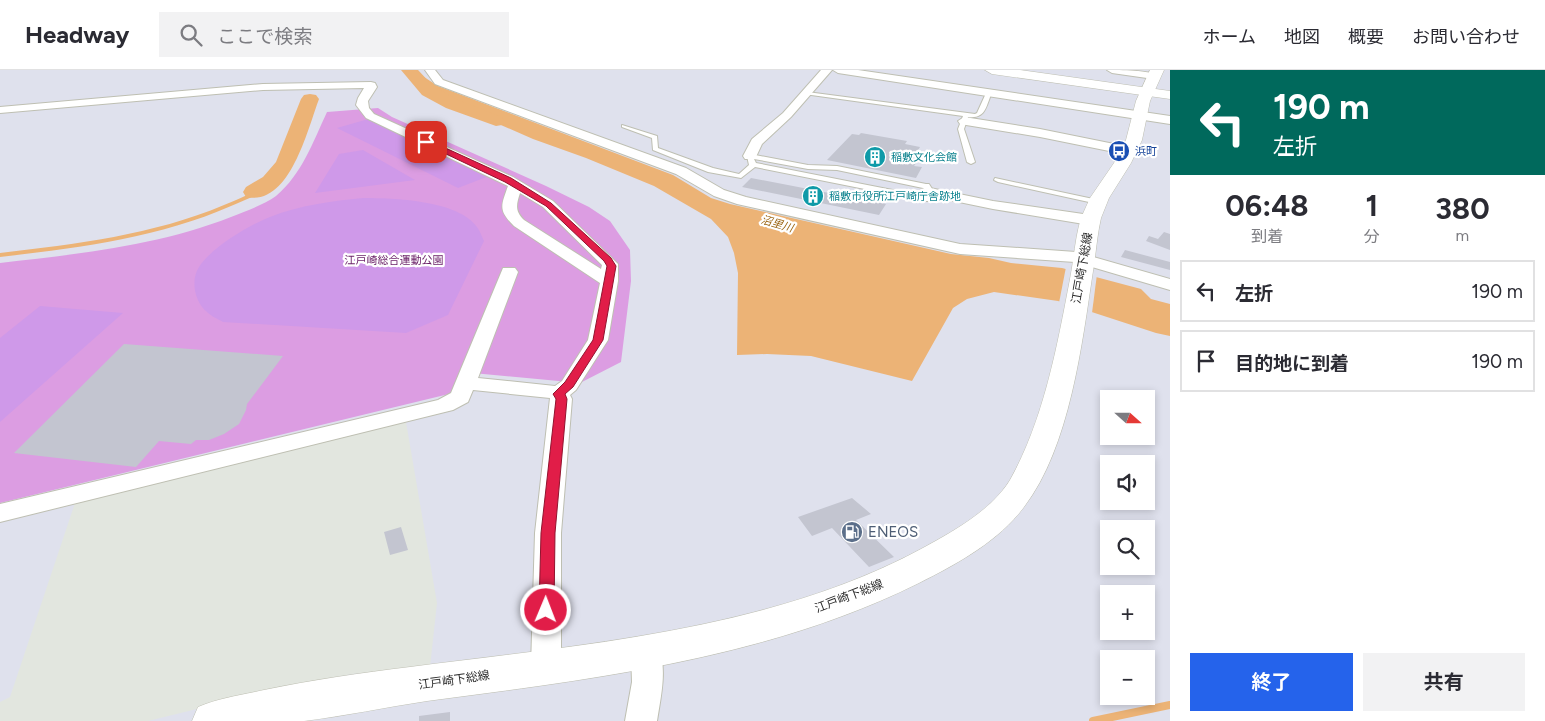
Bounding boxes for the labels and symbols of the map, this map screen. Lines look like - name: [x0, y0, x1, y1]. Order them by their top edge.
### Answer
- pin: [405, 121, 447, 163]
- bus stop icon: 浜町: [1107, 139, 1131, 163]
- building icon: 稲敷文化会館: [863, 145, 887, 169]
- place label: 浜町: [1135, 145, 1157, 158]
- place label: 稲敷文化会館: [891, 151, 957, 164]
- building icon: 稲敷市役所江戸崎庁舎跡地: [801, 184, 825, 208]
- place label: 稲敷市役所江戸崎庁舎跡地: [829, 190, 961, 203]
- water label: 沼里川: [759, 213, 796, 235]
- street label: 江戸崎下総線: [1069, 231, 1095, 305]
- park label: 江戸崎総合運動公園: [345, 254, 444, 267]
- north arrow: [1100, 390, 1155, 445]
- fuel station icon: ENEOS: [840, 520, 864, 544]
- place label: ENEOS: [868, 523, 918, 541]
- street label: 江戸崎下総線: [813, 577, 885, 615]
- position arrow: [519, 583, 571, 635]
- street label: 江戸崎下総線: [417, 668, 491, 692]

